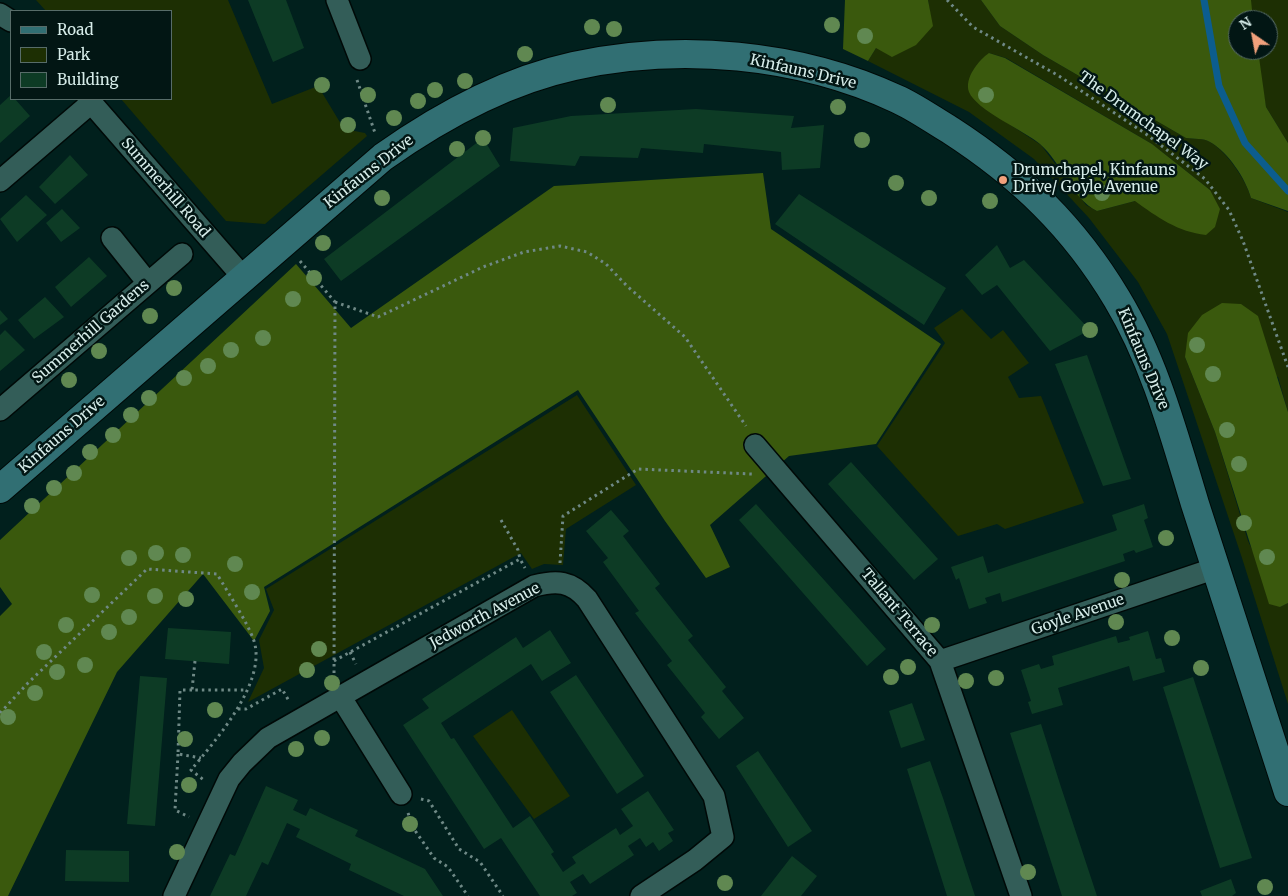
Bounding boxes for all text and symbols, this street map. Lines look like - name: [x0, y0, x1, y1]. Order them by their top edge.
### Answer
- legend: [10, 10, 172, 100]
- north arrow: [1228, 10, 1278, 60]
- text: N: [1236, 13, 1255, 34]
- text: Road: [57, 20, 93, 39]
- text: Park: [57, 45, 90, 64]
- street label: Kinfauns Drive: [748, 51, 858, 93]
- street label: The Drumchapel Way: [1075, 68, 1211, 174]
- text: Building: [57, 70, 119, 89]
- street label: Kinfauns Drive: [321, 132, 417, 212]
- street label: Summerhill Road: [117, 135, 213, 241]
- place label: Drumchapel, Kinfauns Drive/ Goyle Avenue: [1013, 162, 1176, 197]
- marker: Drumchapel, Kinfauns Drive/ Goyle Avenue: [997, 174, 1009, 186]
- street label: Summerhill Gardens: [29, 276, 153, 388]
- street label: Kinfauns Drive: [1114, 306, 1172, 412]
- street label: Kinfauns Drive: [15, 393, 109, 477]
- street label: Tallant Terrace: [857, 565, 941, 661]
- street label: Jedworth Avenue: [427, 579, 543, 653]
- street label: Goyle Avenue: [1029, 591, 1127, 639]

